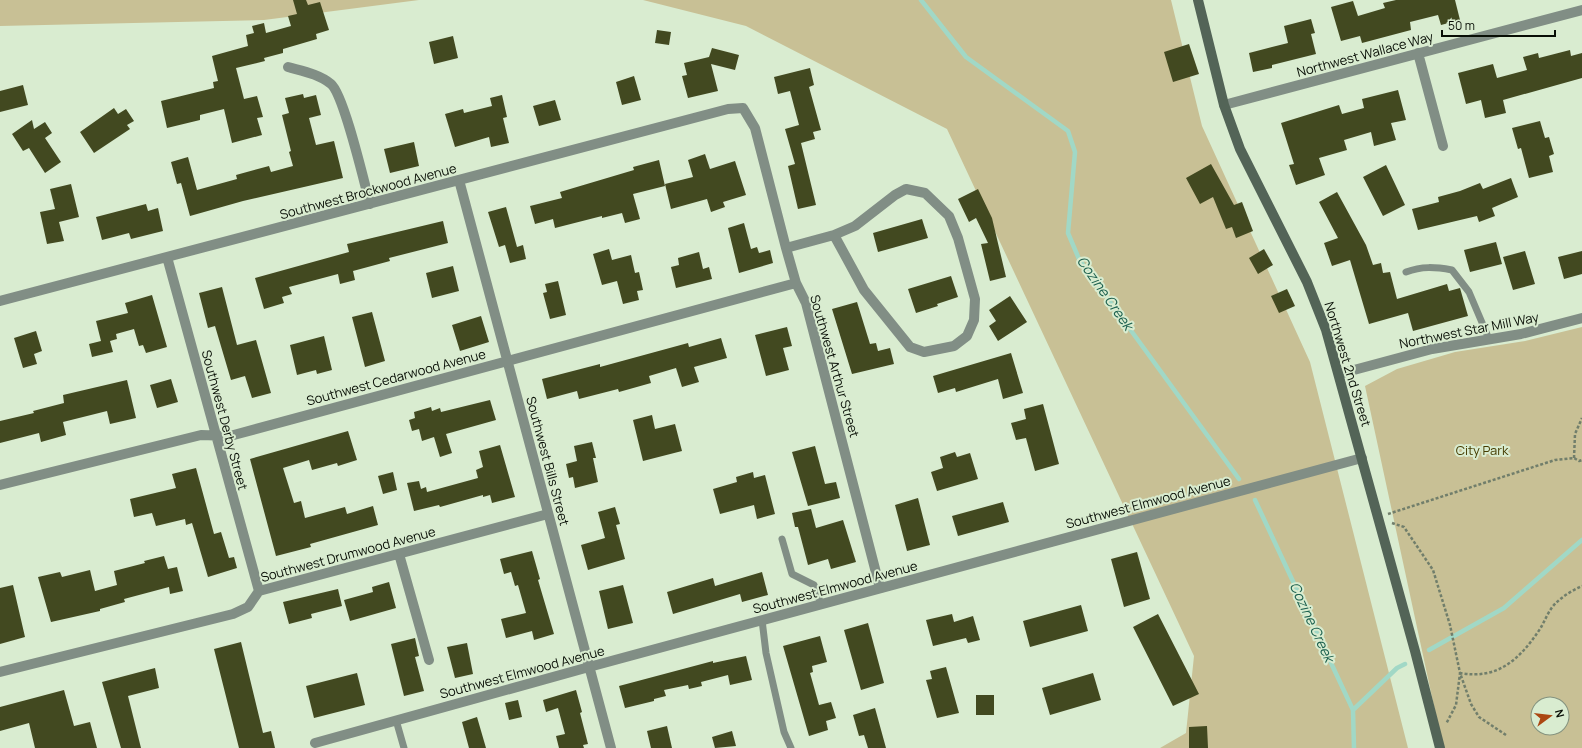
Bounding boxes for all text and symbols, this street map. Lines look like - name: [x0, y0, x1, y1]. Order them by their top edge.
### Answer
- scale bar: [1442, 12, 1555, 38]
- text: 50 m: [1448, 17, 1475, 34]
- street label: Northwest Wallace Way: [1295, 27, 1435, 81]
- street label: Southwest Brockwood Avenue: [278, 159, 459, 223]
- water label: Cozine Creek: [1073, 252, 1139, 335]
- street label: Southwest Arthur Street: [806, 293, 864, 439]
- street label: Northwest 2nd Street: [1320, 299, 1376, 429]
- street label: Northwest Star Mill Way: [1398, 308, 1540, 352]
- street label: Southwest Cedarwood Avenue: [304, 344, 488, 410]
- street label: Southwest Derby Street: [198, 348, 252, 492]
- street label: Southwest Bills Street: [522, 394, 574, 528]
- park label: City Park: [1456, 441, 1509, 459]
- street label: Southwest Elmwood Avenue: [1064, 471, 1233, 533]
- street label: Southwest Drumwood Avenue: [259, 522, 438, 586]
- street label: Southwest Elmwood Avenue: [751, 556, 920, 618]
- water label: Cozine Creek: [1286, 579, 1340, 667]
- street label: Southwest Elmwood Avenue: [438, 641, 607, 703]
- north arrow: [1530, 696, 1570, 736]
- text: N: [1552, 708, 1568, 719]

